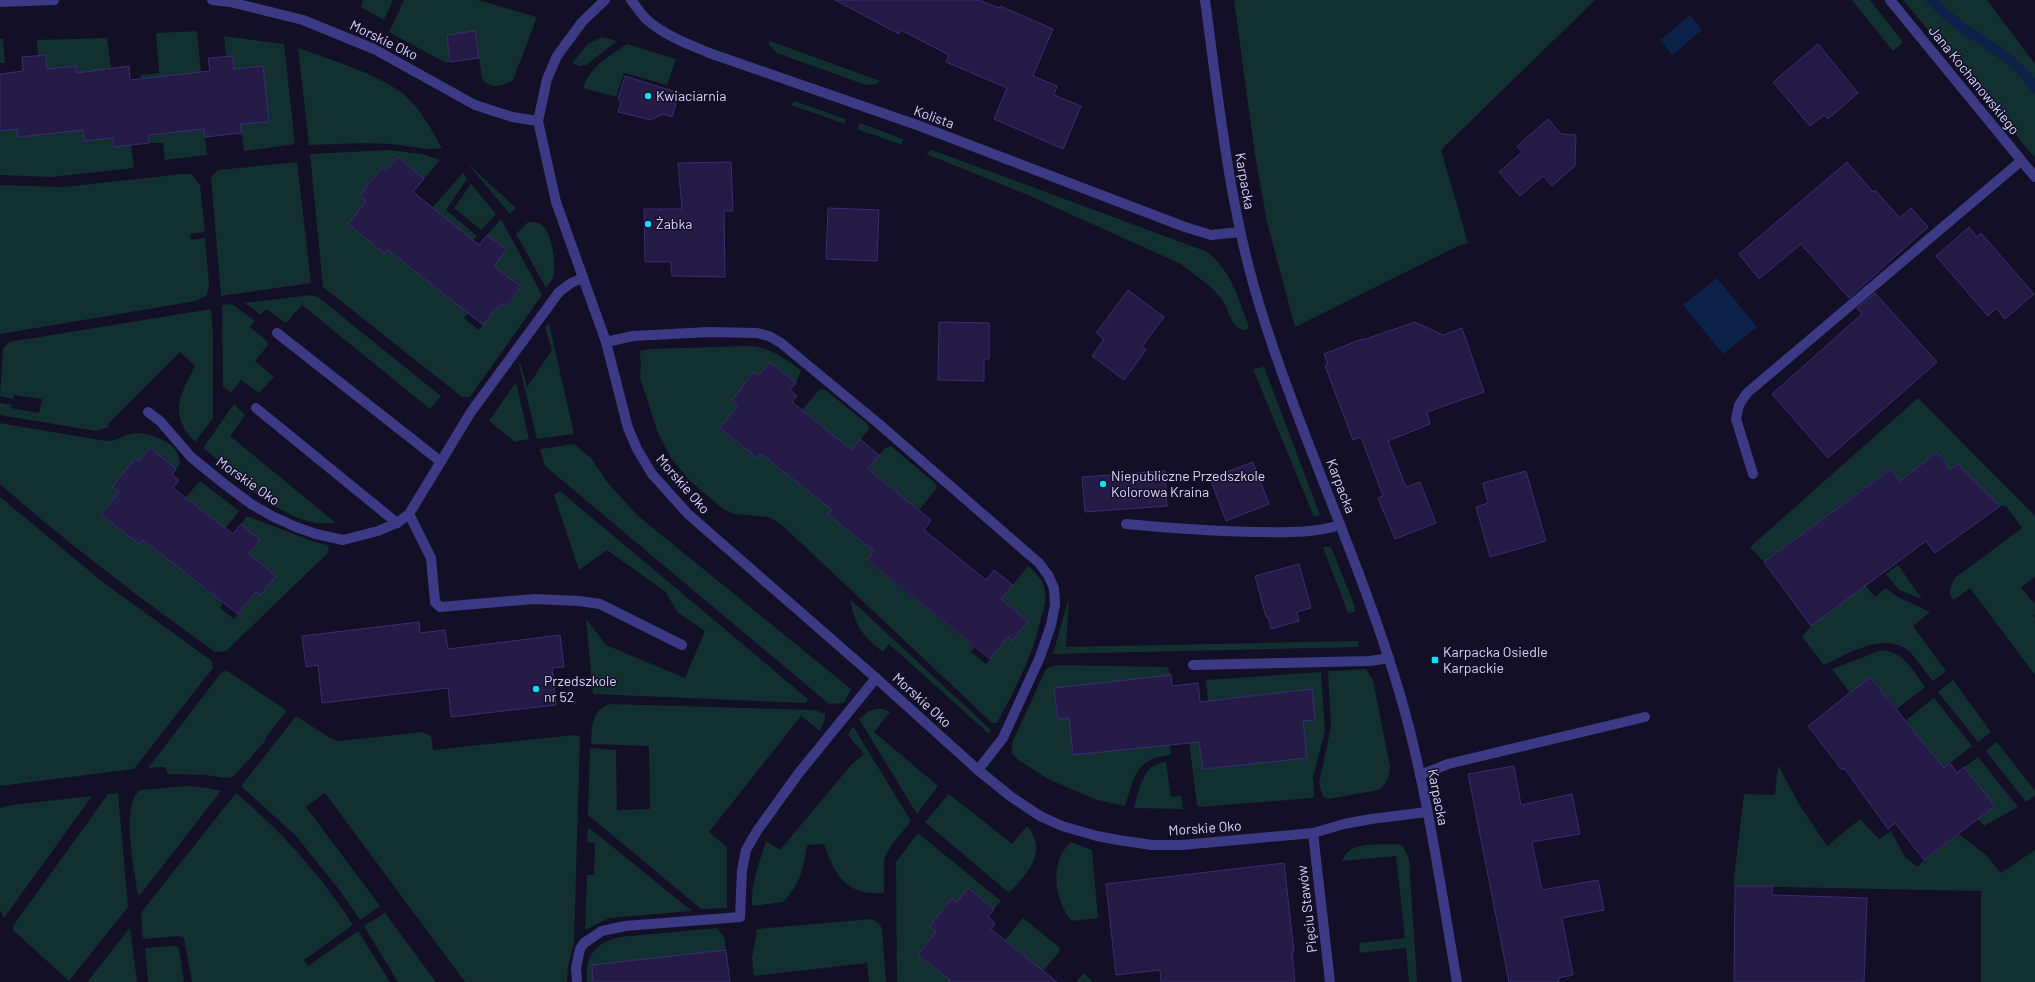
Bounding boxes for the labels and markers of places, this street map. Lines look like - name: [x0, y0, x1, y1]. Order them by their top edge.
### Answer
- place label: Kwiaciarnia: [656, 87, 726, 104]
- marker: Kwiaciarnia: [643, 91, 653, 101]
- place label: Żabka: [656, 215, 693, 232]
- marker: Żabka: [643, 219, 653, 229]
- place label: Niepubliczne Przedszkole Kolorowa Kraina: [1111, 467, 1265, 500]
- marker: Niepubliczne Przedszkole Kolorowa Kraina: [1098, 479, 1108, 489]
- place label: Karpacka Osiedle Karpackie: [1443, 643, 1548, 676]
- marker: Karpacka Osiedle Karpackie: [1430, 655, 1440, 665]
- place label: Przedszkole nr 52: [544, 672, 617, 705]
- marker: Przedszkole nr 52: [531, 684, 541, 694]

